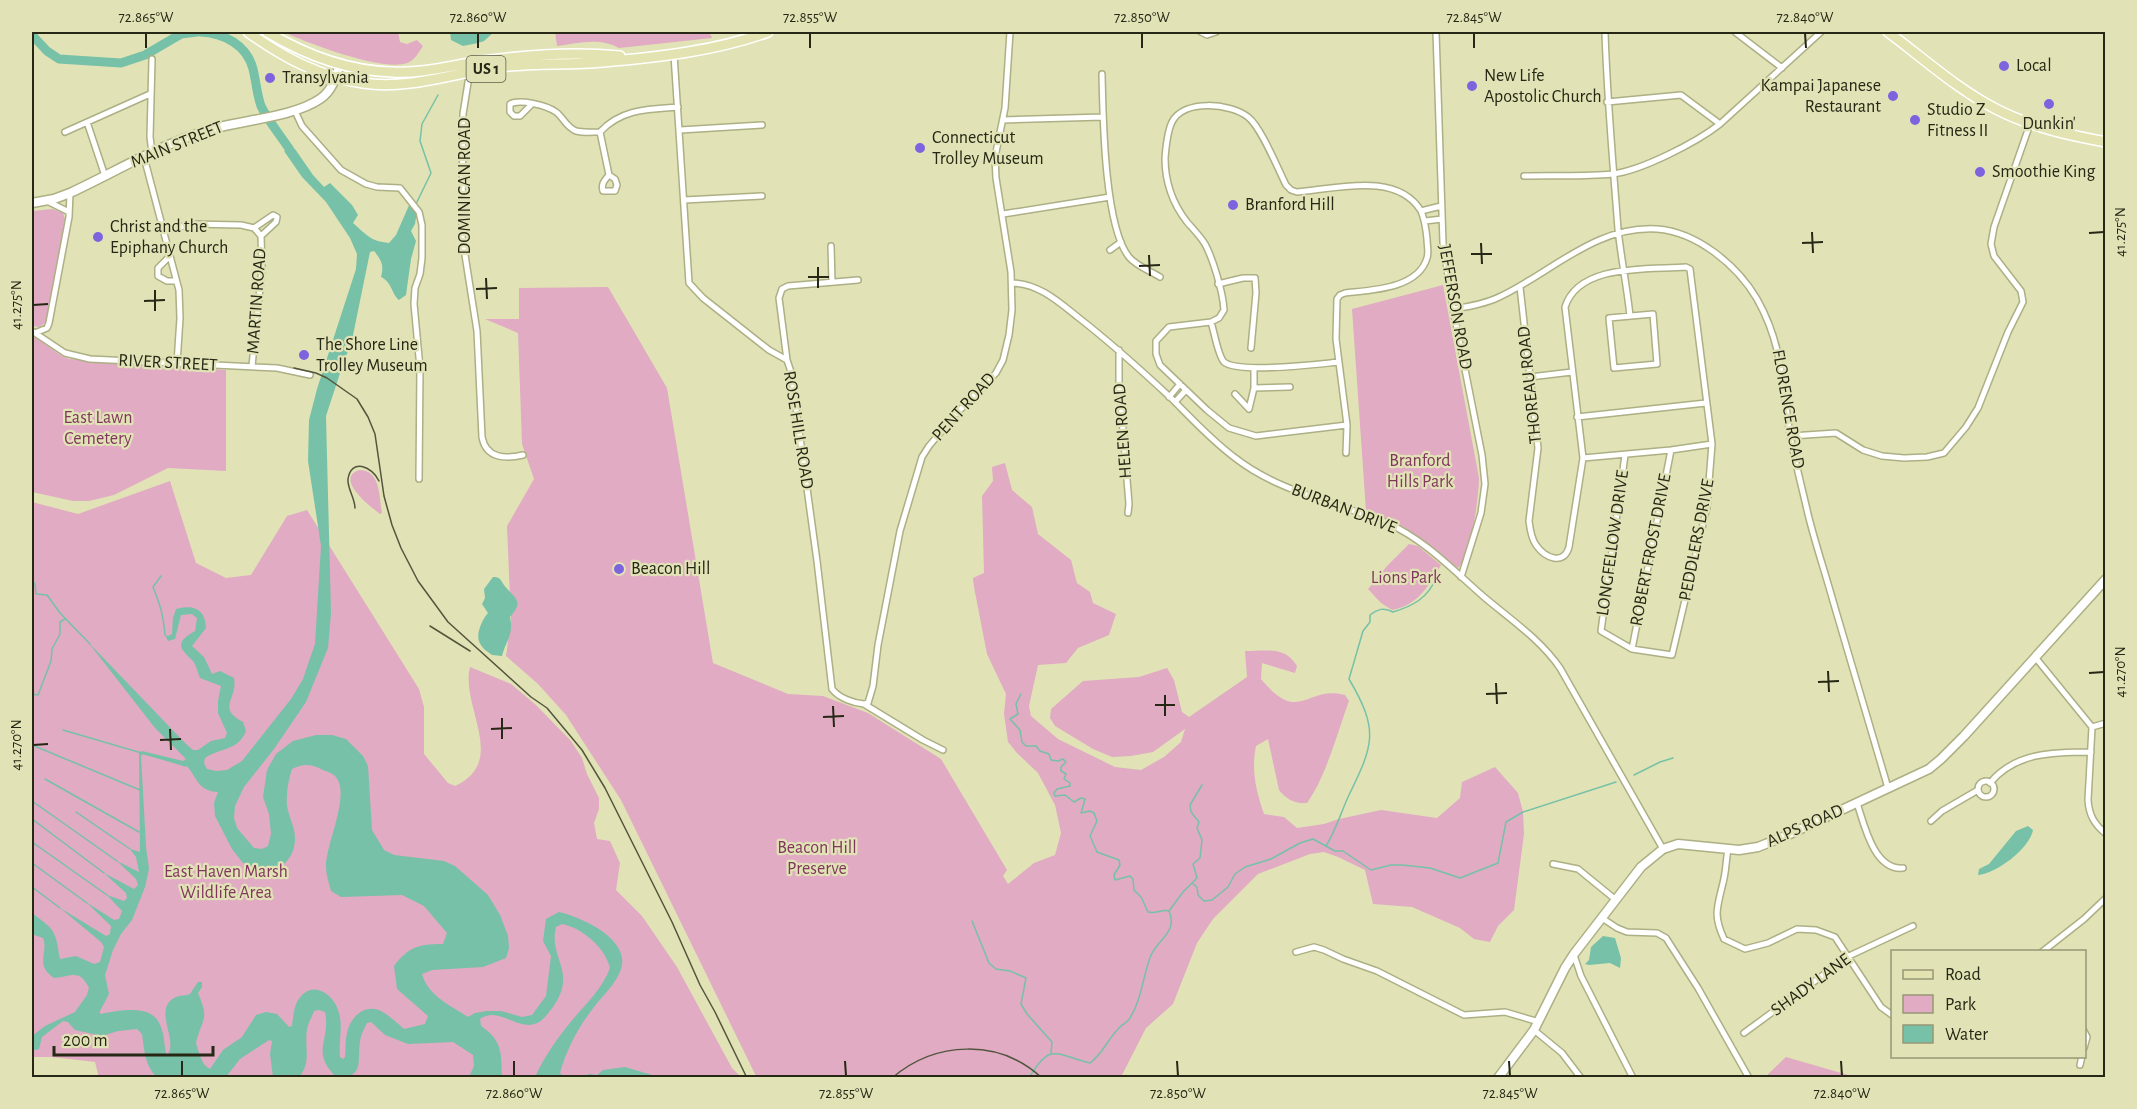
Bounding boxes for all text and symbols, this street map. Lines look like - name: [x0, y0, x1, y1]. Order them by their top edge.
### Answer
- text: 72.865°W: [119, 10, 174, 25]
- text: 72.860°W: [450, 10, 507, 25]
- text: 72.855°W: [783, 10, 838, 25]
- text: 72.850°W: [1114, 10, 1171, 25]
- text: 72.845°W: [1446, 10, 1502, 25]
- text: 72.840°W: [1777, 10, 1834, 25]
- road number: US 1: [466, 56, 506, 82]
- place label: Local: [2016, 57, 2052, 75]
- marker: Local: [1997, 59, 2011, 73]
- place label: New Life Apostolic Church: [1484, 67, 1602, 106]
- place label: Transylvania: [282, 69, 369, 87]
- marker: Transylvania: [263, 71, 277, 85]
- place label: Kampai Japanese Restaurant: [1761, 77, 1881, 116]
- marker: New Life Apostolic Church: [1465, 79, 1479, 93]
- marker: Kampai Japanese Restaurant: [1886, 89, 1900, 103]
- marker: Dunkin': [2042, 97, 2056, 111]
- place label: Studio Z Fitness II: [1927, 101, 1988, 140]
- marker: Studio Z Fitness II: [1908, 113, 1922, 127]
- place label: Dunkin': [2022, 115, 2076, 133]
- street label: MAIN STREET: [128, 118, 226, 172]
- street label: DOMINICAN ROAD: [456, 118, 474, 254]
- place label: Connecticut Trolley Museum: [932, 129, 1044, 168]
- marker: Connecticut Trolley Museum: [913, 141, 927, 155]
- place label: Smoothie King: [1992, 163, 2096, 181]
- marker: Smoothie King: [1973, 165, 1987, 179]
- place label: Branford Hill: [1245, 196, 1335, 214]
- marker: Branford Hill: [1226, 198, 1240, 212]
- text: 41.275°N: [2113, 207, 2128, 257]
- place label: Christ and the Epiphany Church: [110, 218, 228, 257]
- marker: Christ and the Epiphany Church: [91, 230, 105, 244]
- street label: JEFFERSON ROAD: [1435, 243, 1475, 371]
- street label: MARTIN ROAD: [244, 248, 270, 354]
- text: 41.275°N: [9, 280, 24, 330]
- street label: THOREAU ROAD: [1515, 325, 1545, 445]
- place label: The Shore Line Trolley Museum: [316, 336, 428, 375]
- marker: The Shore Line Trolley Museum: [297, 348, 311, 362]
- street label: FLORENCE ROAD: [1769, 348, 1807, 470]
- street label: RIVER STREET: [118, 351, 218, 375]
- street label: PENT ROAD: [929, 369, 999, 445]
- street label: ROSE HILL ROAD: [780, 370, 816, 490]
- street label: HELEN ROAD: [1111, 383, 1135, 479]
- park label: East Lawn Cemetery: [64, 409, 133, 448]
- park label: Branford Hills Park: [1387, 452, 1454, 491]
- street label: LONGFELLOW DRIVE: [1594, 469, 1632, 617]
- street label: ROBERT FROST DRIVE: [1627, 472, 1675, 628]
- street label: PEDDLERS DRIVE: [1676, 477, 1718, 603]
- street label: BURBAN DRIVE: [1289, 481, 1399, 537]
- place label: Beacon Hill: [631, 560, 711, 578]
- marker: Beacon Hill: [612, 562, 626, 576]
- park label: Lions Park: [1371, 569, 1442, 587]
- text: 41.270°N: [2113, 646, 2128, 698]
- text: 41.270°N: [9, 719, 24, 771]
- street label: ALPS ROAD: [1764, 801, 1846, 851]
- park label: Beacon Hill Preserve: [777, 839, 857, 878]
- park label: East Haven Marsh Wildlife Area: [164, 863, 288, 902]
- street label: SHADY LANE: [1768, 950, 1854, 1020]
- legend: [1891, 950, 2086, 1058]
- text: Road: [1945, 966, 1981, 984]
- text: Park: [1945, 996, 1977, 1014]
- scale bar: [54, 1019, 213, 1057]
- text: Water: [1945, 1026, 1988, 1044]
- text: 200 m: [63, 1032, 108, 1050]
- text: 72.865°W: [155, 1086, 210, 1101]
- text: 72.860°W: [486, 1086, 543, 1101]
- text: 72.855°W: [819, 1086, 874, 1101]
- text: 72.850°W: [1150, 1086, 1207, 1101]
- text: 72.845°W: [1482, 1086, 1538, 1101]
- text: 72.840°W: [1814, 1086, 1871, 1101]

